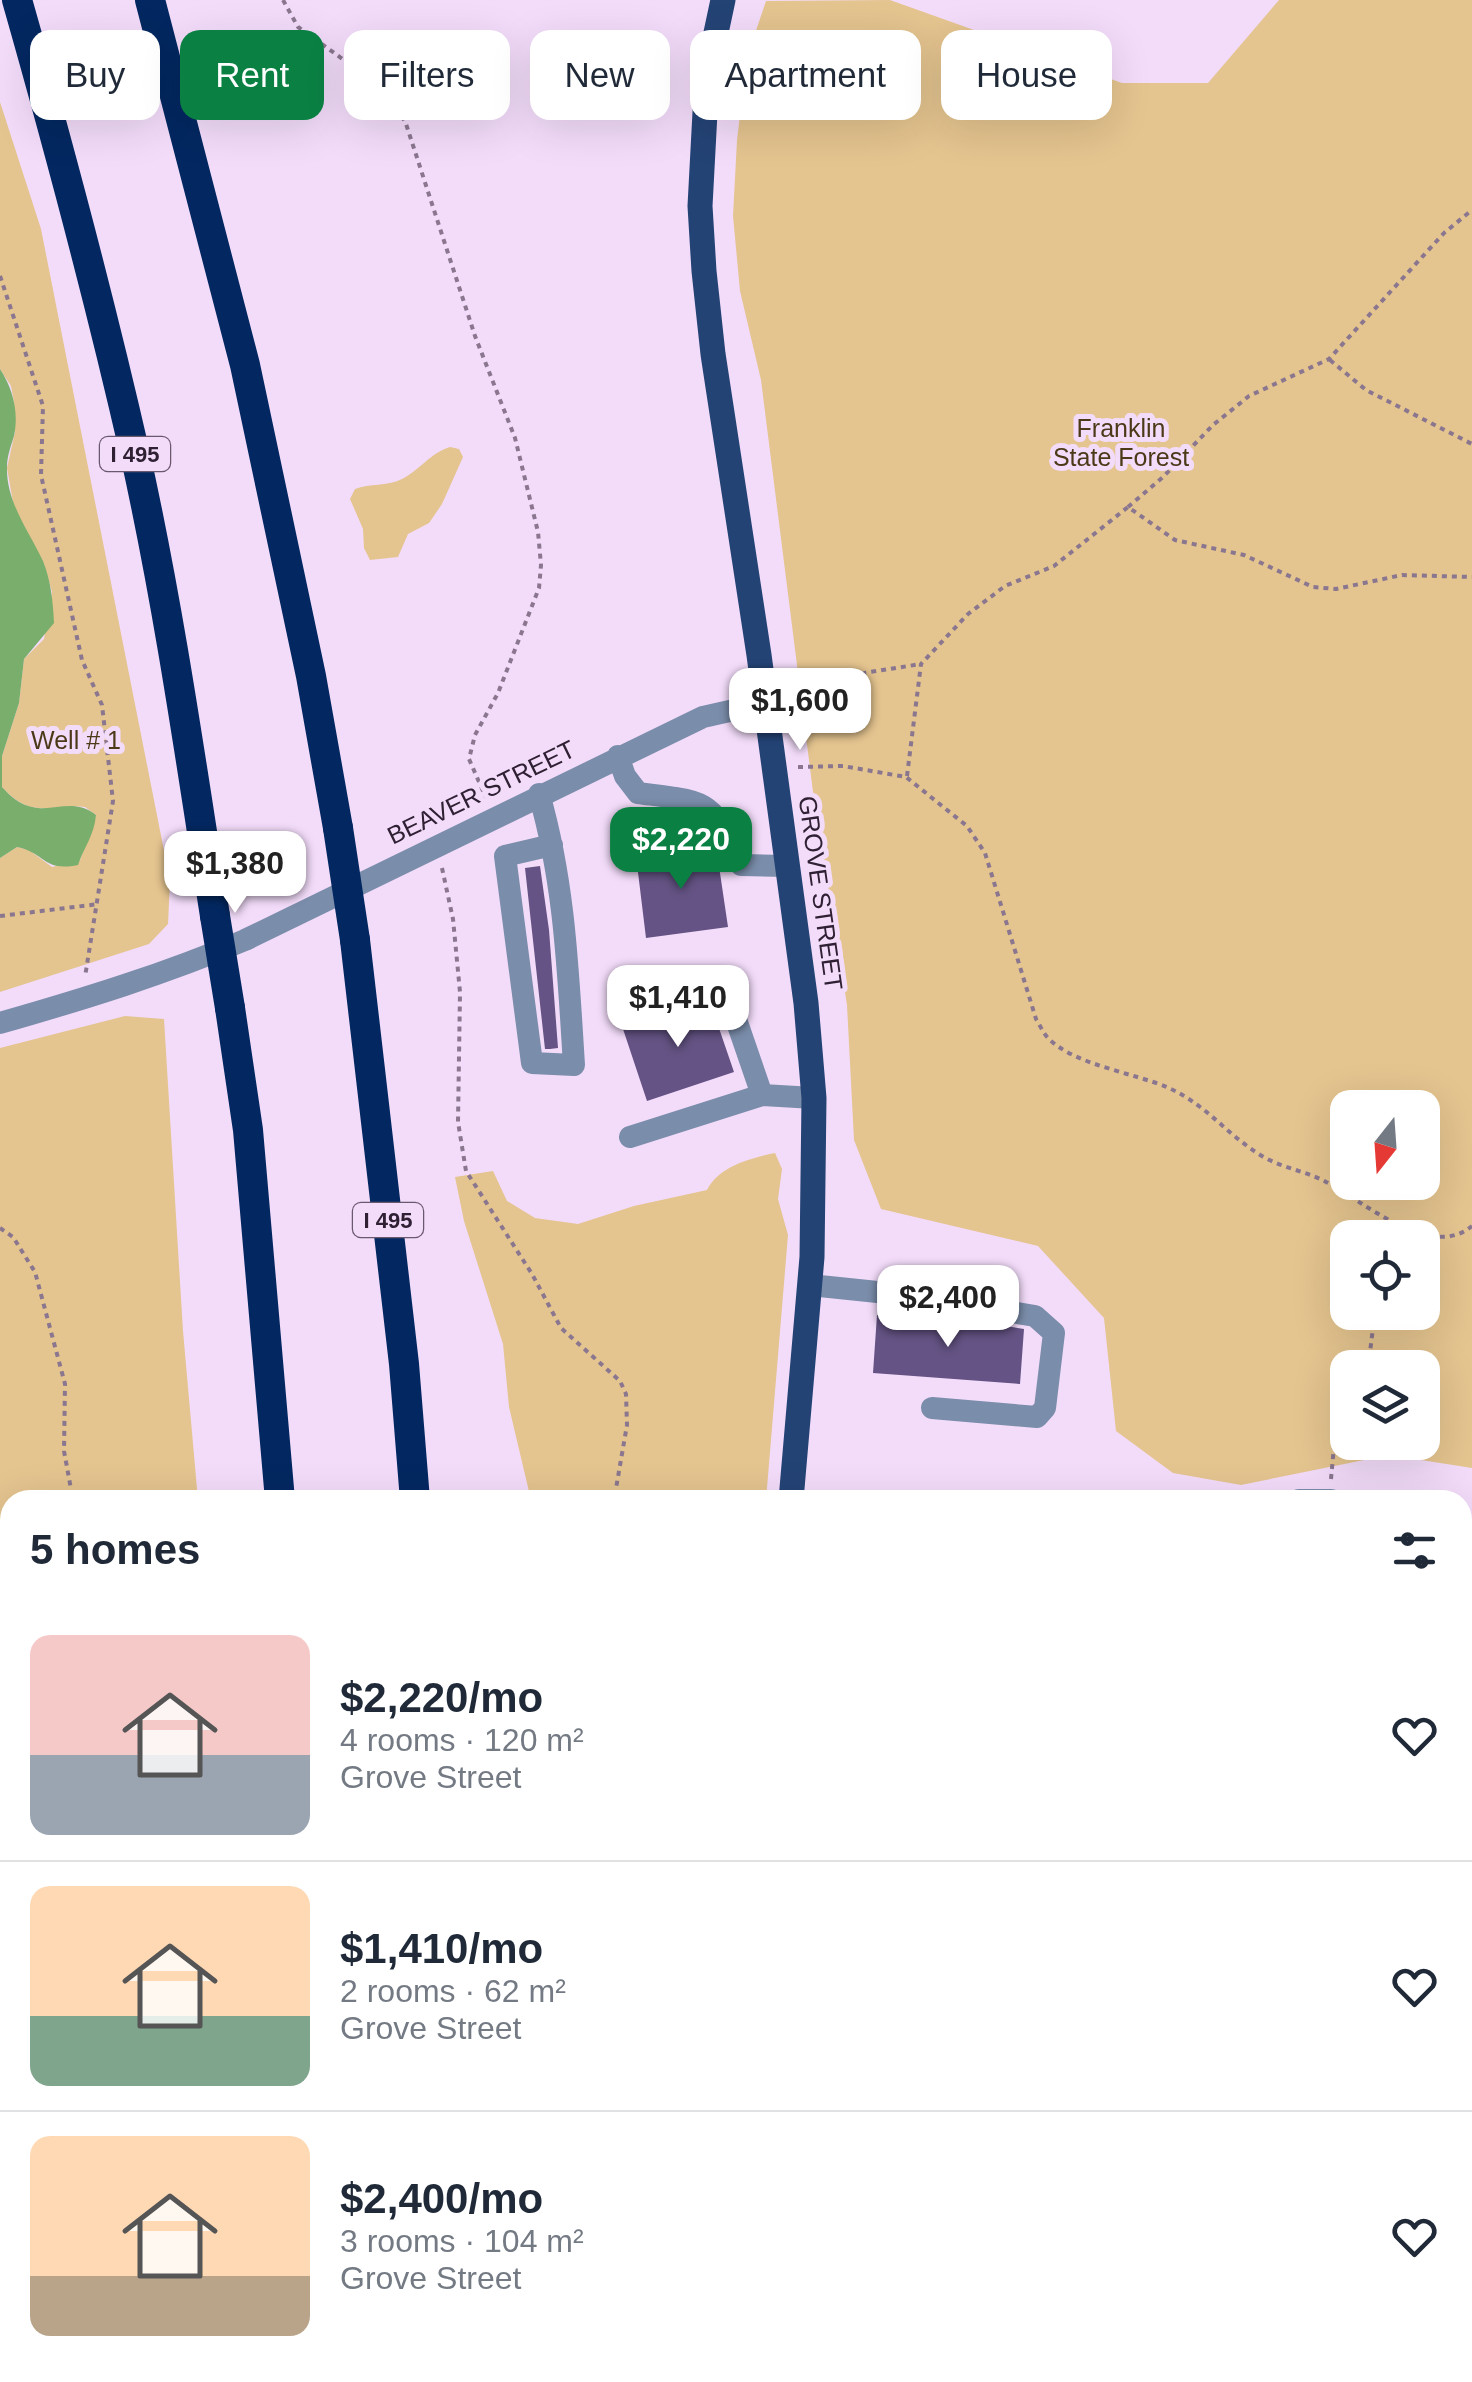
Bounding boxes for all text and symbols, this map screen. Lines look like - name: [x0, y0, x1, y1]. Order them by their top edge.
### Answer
- chip: Buy: [30, 30, 160, 120]
- chip: Rent: [180, 30, 324, 120]
- chip: Filters: [344, 30, 510, 120]
- chip: New: [530, 30, 670, 120]
- chip: Apartment: [690, 30, 921, 120]
- chip: House: [941, 30, 1112, 120]
- park label: Franklin State Forest: [1053, 414, 1189, 471]
- road number: I 495: [100, 437, 170, 471]
- pin: $1,600: [719, 668, 881, 753]
- text: $1,600: [751, 682, 849, 718]
- park label: Well # 1: [31, 726, 121, 754]
- street label: BEAVER STREET: [383, 734, 579, 850]
- street label: GROVE STREET: [794, 794, 848, 992]
- pin: $2,220: [600, 807, 762, 892]
- text: $2,220: [632, 821, 730, 857]
- pin: $1,380: [154, 831, 316, 916]
- text: $1,380: [186, 845, 284, 881]
- pin: $1,410: [597, 965, 759, 1050]
- text: $1,410: [629, 979, 727, 1015]
- north arrow: [1330, 1090, 1440, 1200]
- map controls: [1330, 1090, 1440, 1460]
- road number: I 495: [353, 1203, 423, 1237]
- button: locate: [1330, 1220, 1440, 1330]
- pin: $2,400: [867, 1265, 1029, 1350]
- text: $2,400: [899, 1279, 997, 1315]
- button: layers: [1330, 1350, 1440, 1460]
- icon: filters: [1387, 1523, 1442, 1578]
- text: 5 homes: [30, 1526, 200, 1573]
- text: $2,220/mo: [340, 1674, 543, 1721]
- icon: home: [110, 1675, 230, 1795]
- icon: heart: [1387, 1708, 1442, 1763]
- text: 4 rooms · 120 m²: [340, 1722, 584, 1758]
- text: Grove Street: [340, 1759, 521, 1795]
- text: $1,410/mo: [340, 1925, 543, 1972]
- icon: home: [110, 1926, 230, 2046]
- icon: heart: [1387, 1959, 1442, 2014]
- text: 2 rooms · 62 m²: [340, 1973, 566, 2009]
- text: Grove Street: [340, 2010, 521, 2046]
- text: $2,400/mo: [340, 2175, 543, 2222]
- icon: home: [110, 2176, 230, 2296]
- icon: heart: [1387, 2209, 1442, 2264]
- text: 3 rooms · 104 m²: [340, 2223, 584, 2259]
- text: Grove Street: [340, 2260, 521, 2296]

